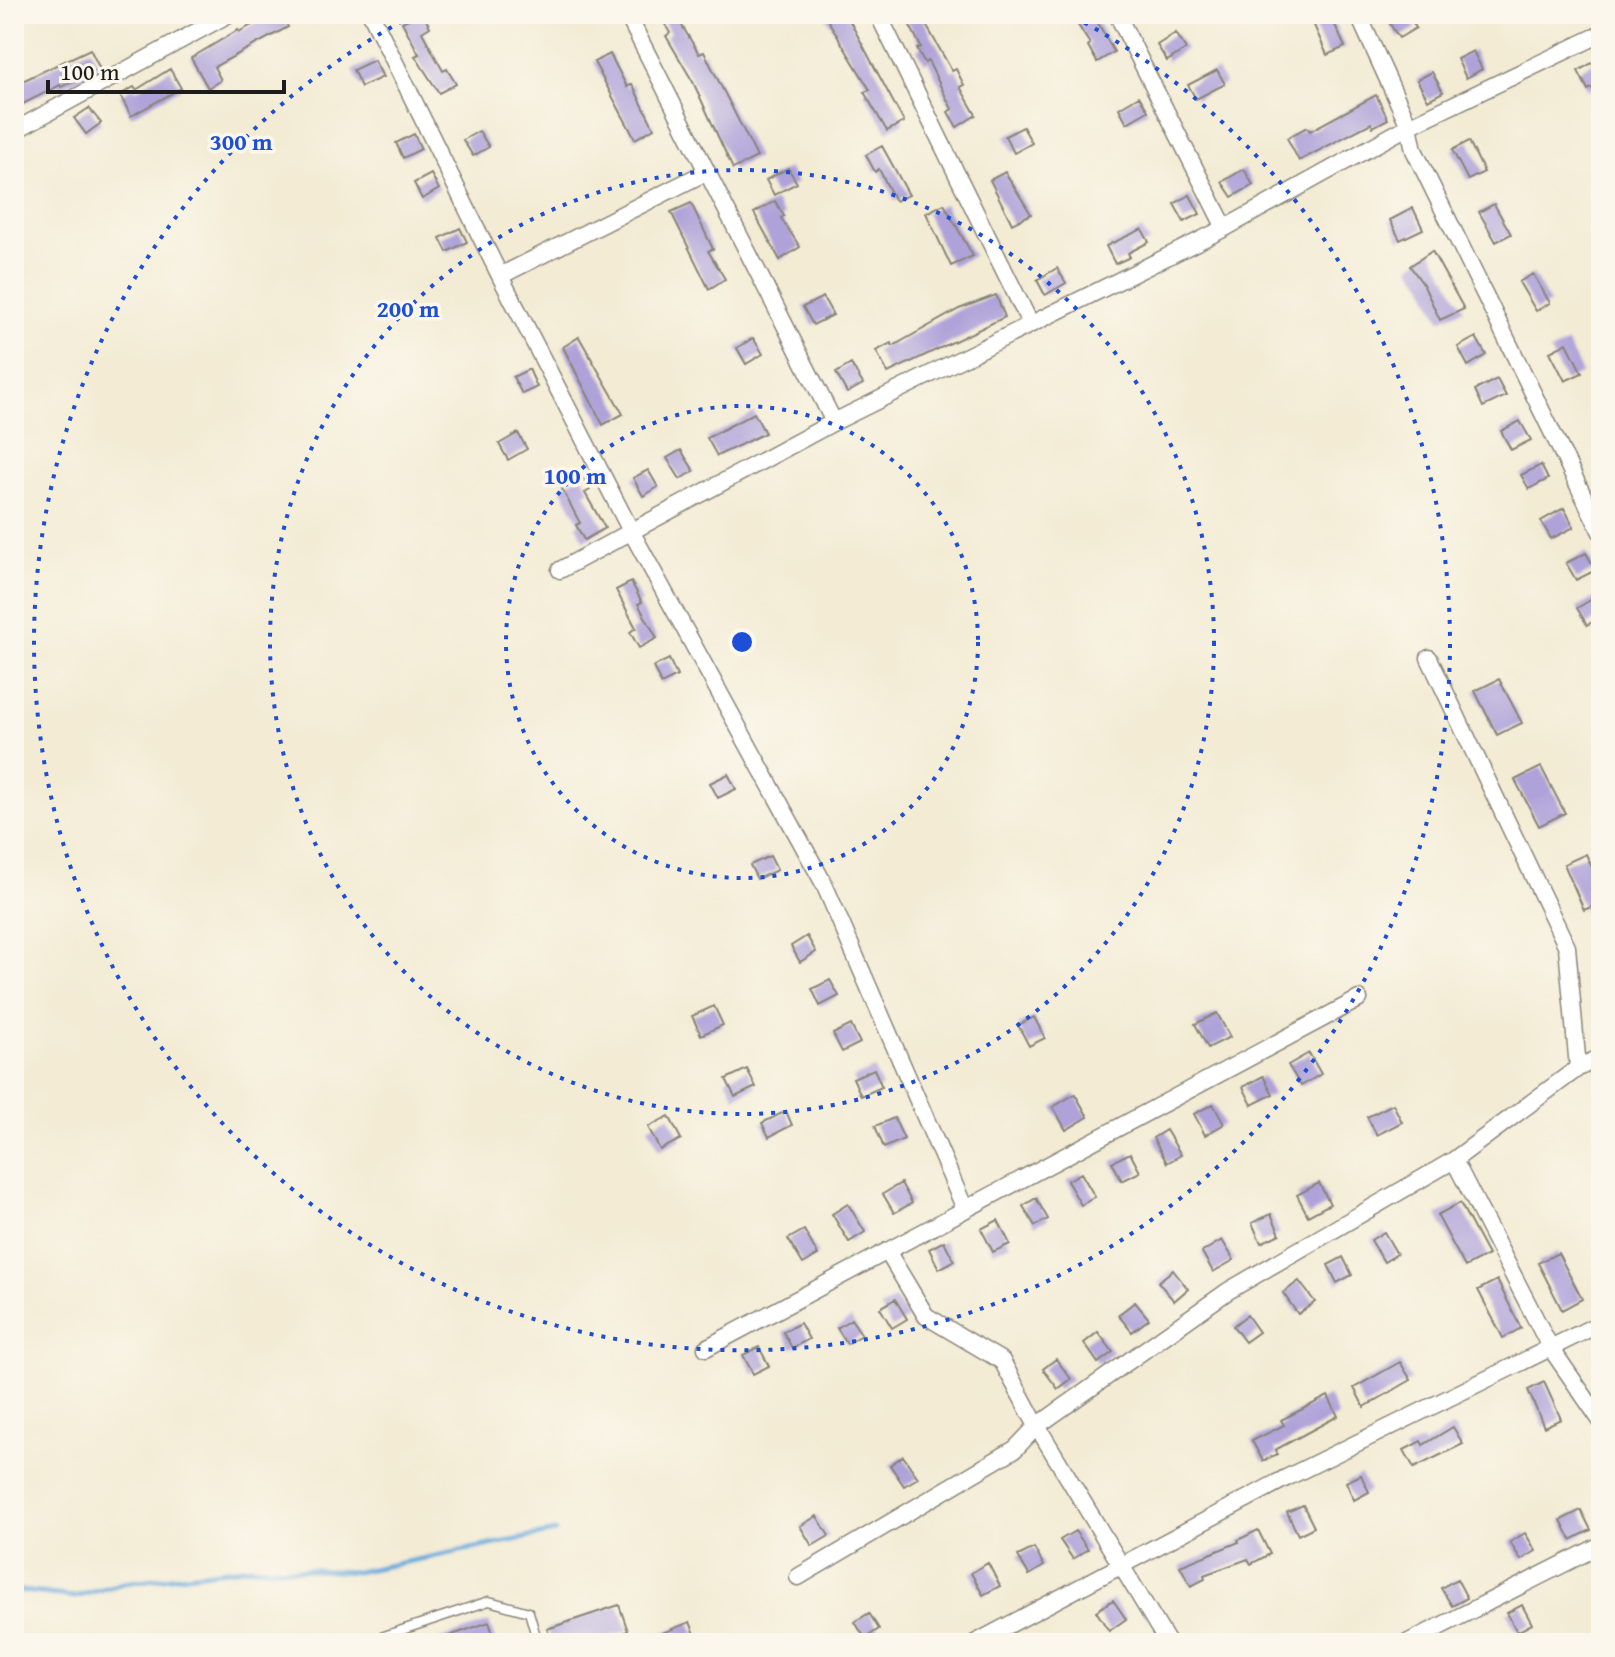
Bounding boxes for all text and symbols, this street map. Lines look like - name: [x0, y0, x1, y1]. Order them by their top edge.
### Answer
- scale bar: [48, 44, 284, 94]
- text: 100 m: [60, 54, 120, 89]
- text: 300 m: [209, 124, 273, 159]
- text: 200 m: [376, 291, 440, 326]
- text: 100 m: [543, 458, 607, 493]
- centre of rings: [728, 628, 756, 656]

